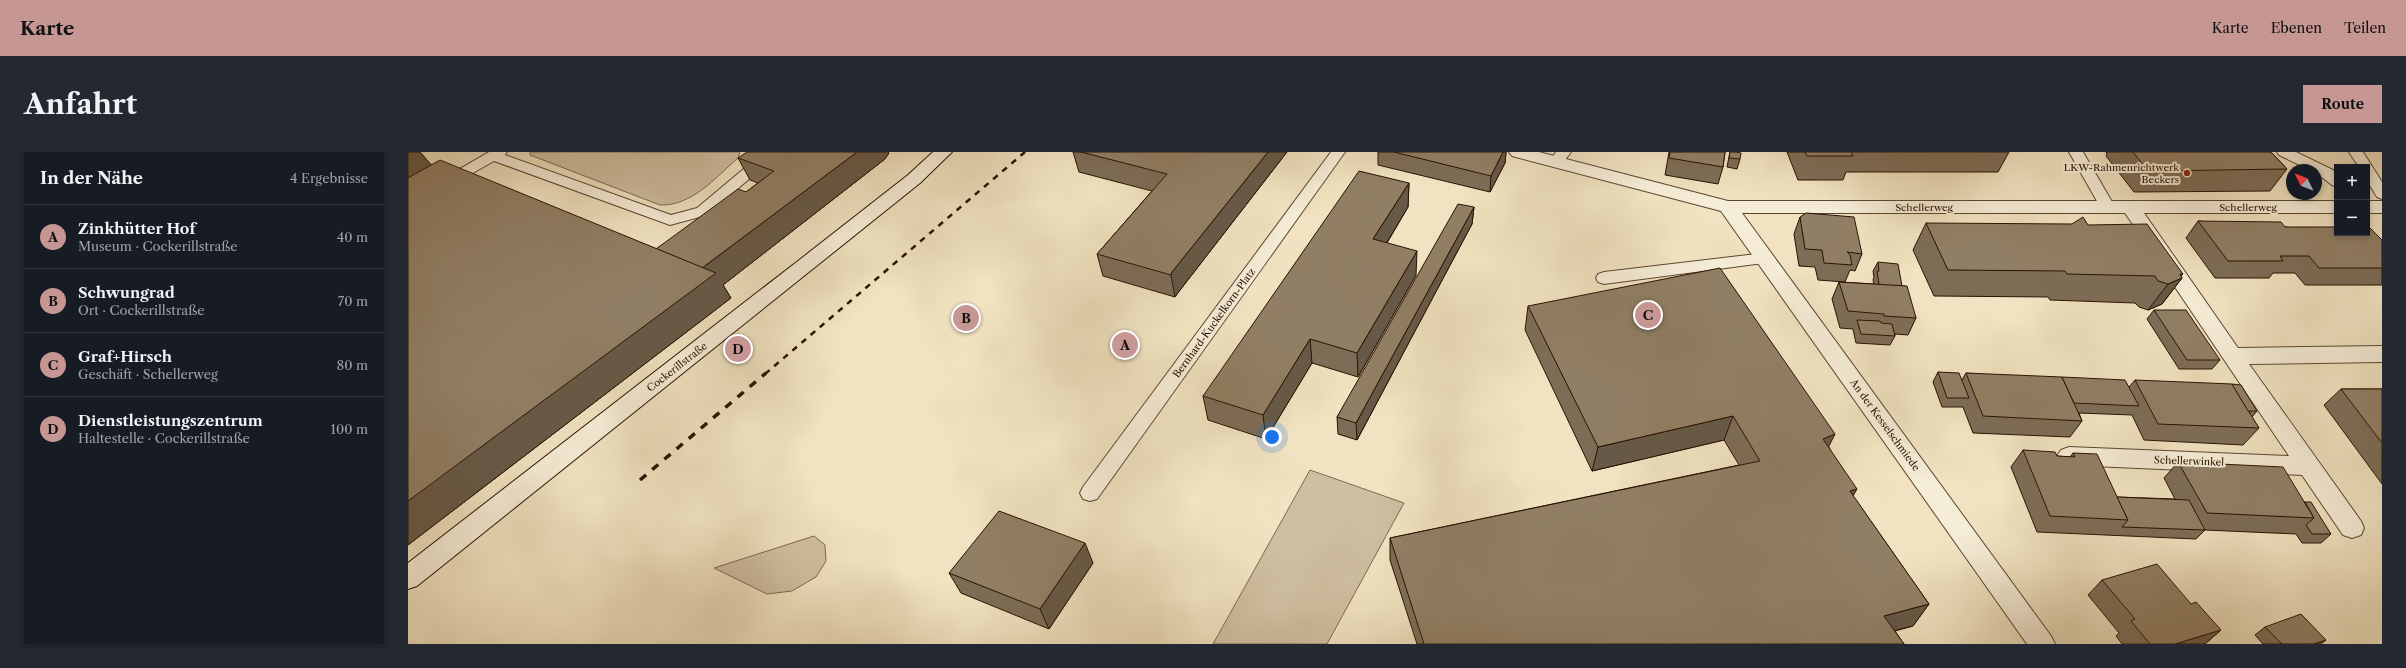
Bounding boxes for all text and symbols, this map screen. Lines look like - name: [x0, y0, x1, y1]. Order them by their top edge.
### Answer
- text: Karte: [20, 17, 74, 40]
- text: Karte: [2212, 19, 2249, 37]
- text: Ebenen: [2271, 19, 2322, 37]
- text: Teilen: [2344, 19, 2386, 37]
- button: Route: [2303, 85, 2382, 123]
- text: Anfahrt: [24, 87, 137, 121]
- place label: LKW-Rahmenrichtwerk Beckers: [2064, 161, 2180, 186]
- north arrow: [2286, 164, 2322, 200]
- map controls: [2334, 164, 2370, 236]
- button: +: [2334, 164, 2370, 200]
- text: In der Nähe: [40, 168, 143, 188]
- marker: LKW-Rahmenrichtwerk Beckers: [2182, 168, 2192, 178]
- text: 4 Ergebnisse: [290, 170, 368, 186]
- button: −: [2334, 200, 2370, 236]
- street label: Schellerweg: [1895, 201, 1954, 214]
- street label: Schellerweg: [2219, 201, 2278, 214]
- text: Zinkhütter Hof: [78, 219, 196, 238]
- text: A: [48, 229, 58, 245]
- text: 40 m: [337, 229, 368, 245]
- text: Museum · Cockerillstraße: [78, 238, 238, 254]
- street label: Bernhard-Kuckelkorn-Platz: [1170, 266, 1258, 380]
- text: Schwungrad: [78, 283, 175, 302]
- text: B: [48, 293, 58, 309]
- text: 70 m: [338, 293, 368, 309]
- pin: C: [1635, 300, 1661, 330]
- text: Ort · Cockerillstraße: [78, 302, 204, 318]
- pin: B: [953, 303, 979, 333]
- pin: A: [1112, 330, 1138, 360]
- pin: D: [725, 334, 751, 364]
- street label: Cockerillstraße: [644, 339, 710, 395]
- text: Graf+Hirsch: [78, 347, 172, 366]
- text: C: [48, 357, 58, 373]
- text: 80 m: [336, 357, 368, 373]
- text: Geschäft · Schellerweg: [78, 366, 218, 382]
- street label: An der Kesselschmiede: [1847, 376, 1923, 474]
- text: Dienstleistungszentrum: [78, 411, 263, 430]
- text: D: [47, 421, 59, 437]
- text: 100 m: [330, 421, 368, 437]
- your location: [1262, 427, 1282, 447]
- text: Haltestelle · Cockerillstraße: [78, 430, 250, 446]
- street label: Schellerwinkel: [2154, 453, 2224, 469]

